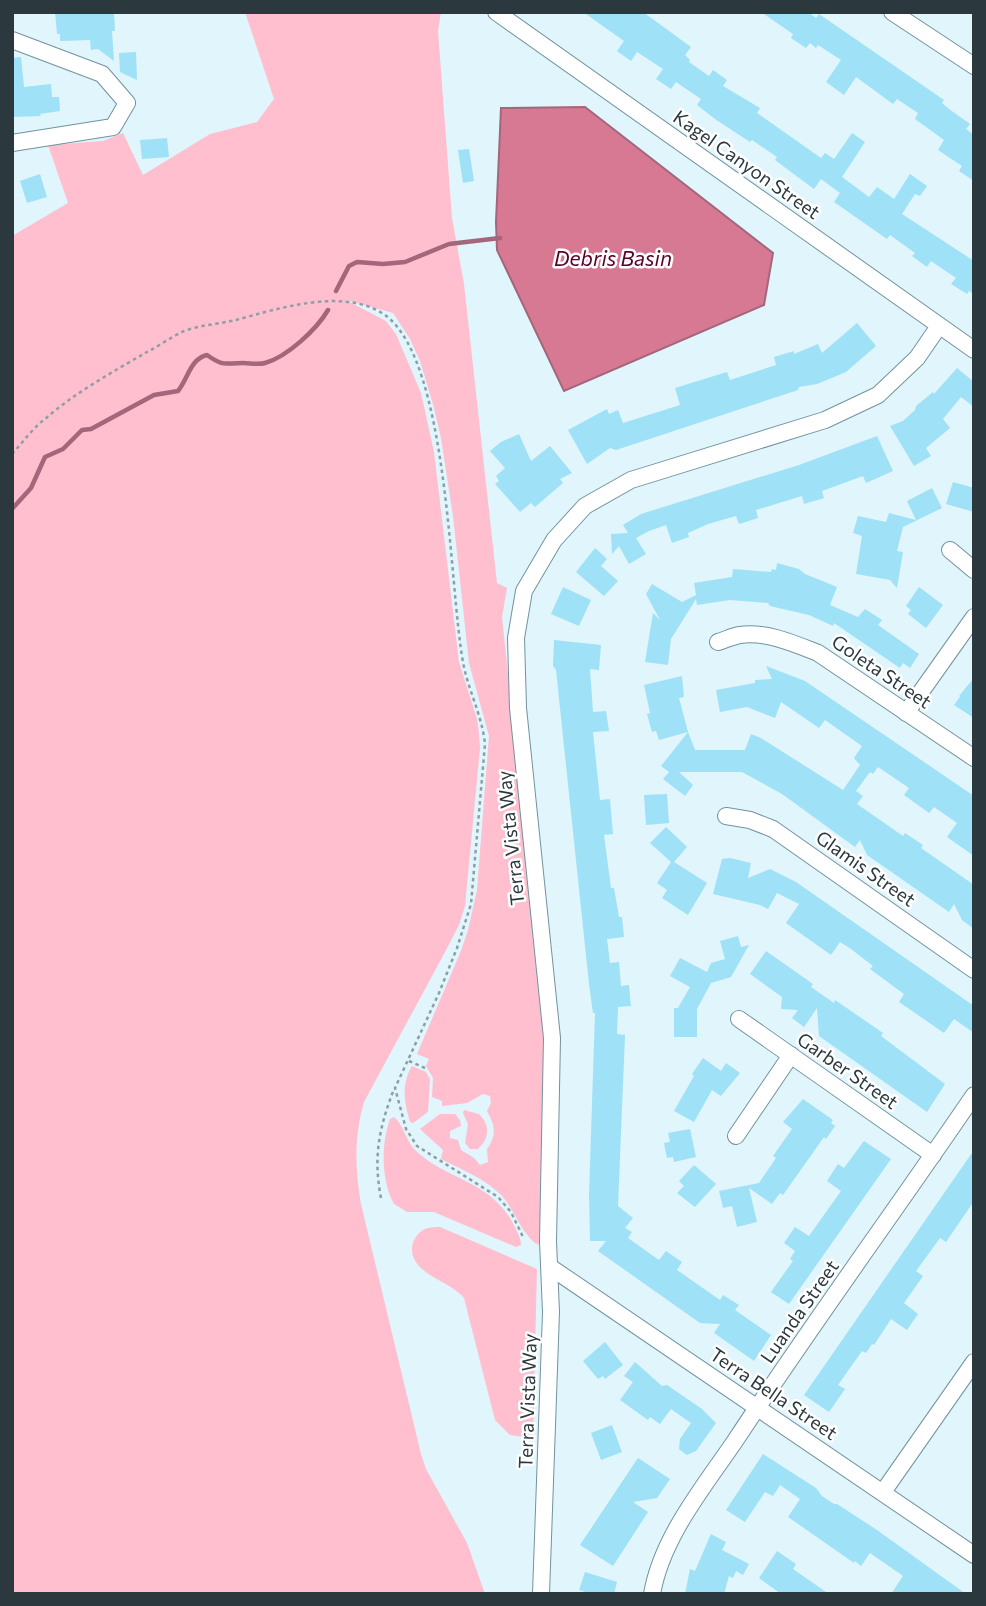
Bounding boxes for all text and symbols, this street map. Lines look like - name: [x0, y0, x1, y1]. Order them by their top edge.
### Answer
- street label: Kagel Canyon Street: [669, 105, 825, 223]
- water label: Debris Basin: [554, 245, 672, 270]
- street label: Goleta Street: [828, 629, 936, 713]
- street label: Terra Vista Way: [491, 769, 528, 906]
- street label: Glamis Street: [812, 825, 920, 911]
- street label: Garber Street: [793, 1027, 903, 1113]
- street label: Luanda Street: [755, 1255, 843, 1367]
- street label: Terra Vista Way: [513, 1333, 541, 1469]
- street label: Terra Bella Street: [706, 1342, 842, 1444]

